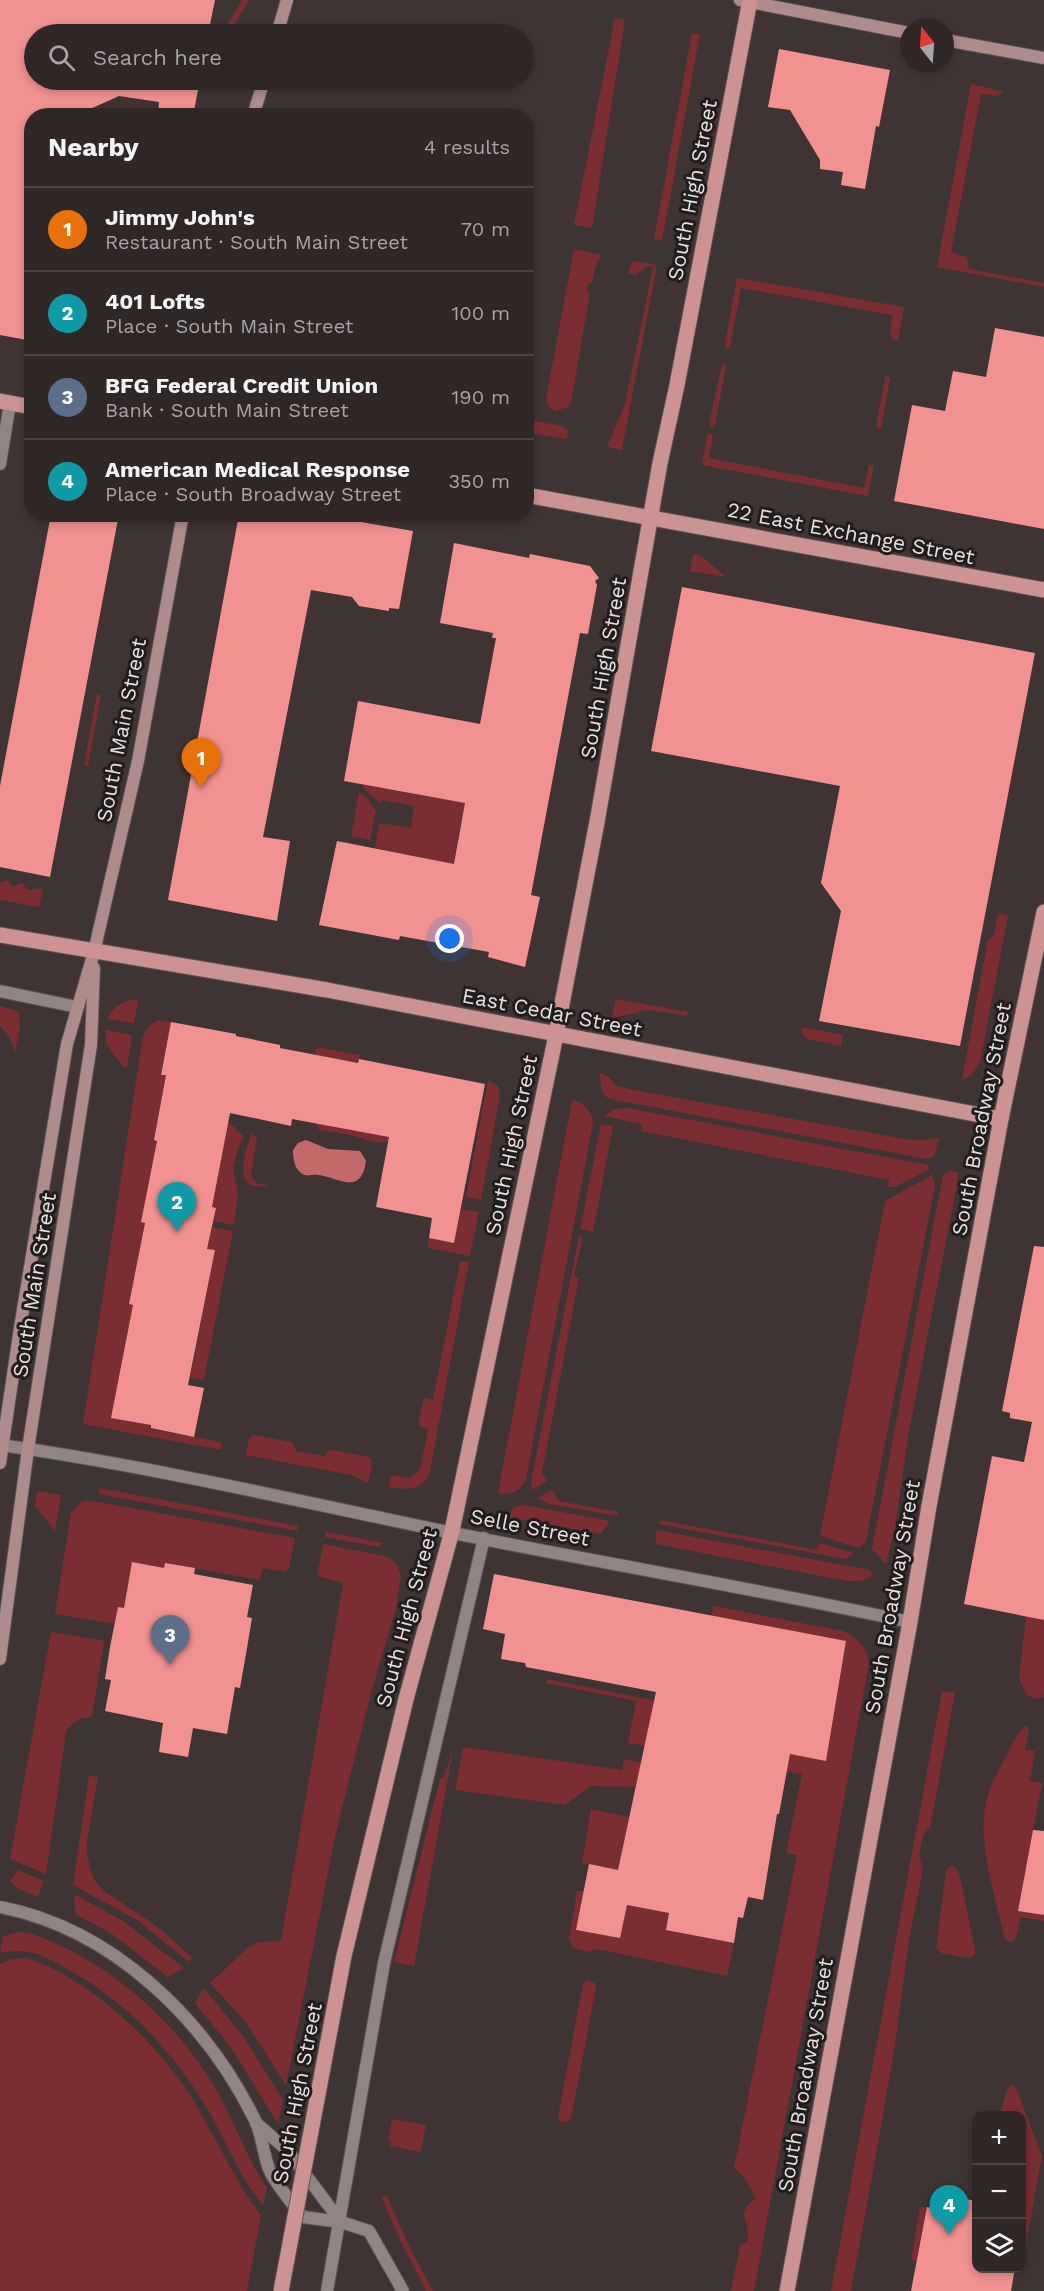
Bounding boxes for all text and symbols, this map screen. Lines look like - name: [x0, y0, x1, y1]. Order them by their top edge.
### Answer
- north arrow: [900, 18, 954, 72]
- search box: [24, 24, 534, 90]
- icon: search: [45, 41, 78, 74]
- text: Search here: [93, 45, 222, 70]
- street label: South High Street: [662, 97, 722, 282]
- text: Nearby: [48, 132, 139, 162]
- text: 4 results: [424, 135, 510, 159]
- text: Jimmy John's: [105, 205, 255, 230]
- text: 1: [63, 217, 72, 241]
- text: 70 m: [461, 217, 510, 241]
- text: Restaurant · South Main Street: [105, 230, 408, 254]
- text: 401 Lofts: [105, 289, 205, 314]
- text: 2: [62, 301, 73, 325]
- text: 100 m: [451, 301, 510, 325]
- text: Place · South Main Street: [105, 314, 353, 338]
- text: BFG Federal Credit Union: [105, 373, 378, 398]
- text: 3: [62, 385, 73, 409]
- text: 190 m: [452, 385, 510, 409]
- text: Bank · South Main Street: [105, 398, 349, 422]
- text: American Medical Response: [105, 457, 410, 482]
- text: 4: [61, 469, 74, 493]
- text: 350 m: [448, 469, 510, 493]
- text: Place · South Broadway Street: [105, 482, 401, 506]
- street label: 22 East Exchange Street: [725, 497, 977, 569]
- street label: South High Street: [575, 575, 631, 761]
- street label: South Main Street: [91, 636, 151, 824]
- pin: 1: [182, 738, 220, 788]
- your location: [435, 924, 464, 953]
- street label: East Cedar Street: [460, 982, 644, 1042]
- street label: South Broadway Street: [946, 1000, 1016, 1238]
- street label: South High Street: [480, 1052, 542, 1237]
- pin: 2: [158, 1182, 196, 1232]
- street label: South Main Street: [7, 1191, 61, 1379]
- street label: South Broadway Street: [859, 1478, 925, 1716]
- street label: Selle Street: [468, 1503, 592, 1551]
- street label: South High Street: [370, 1526, 442, 1710]
- pin: 3: [150, 1616, 190, 1665]
- street label: South Broadway Street: [772, 1956, 838, 2194]
- street label: South High Street: [267, 2000, 327, 2185]
- map controls: [972, 2111, 1026, 2273]
- button: +: [972, 2111, 1026, 2165]
- button: −: [972, 2165, 1026, 2219]
- pin: 4: [930, 2186, 968, 2235]
- button: layers: [972, 2219, 1026, 2273]

